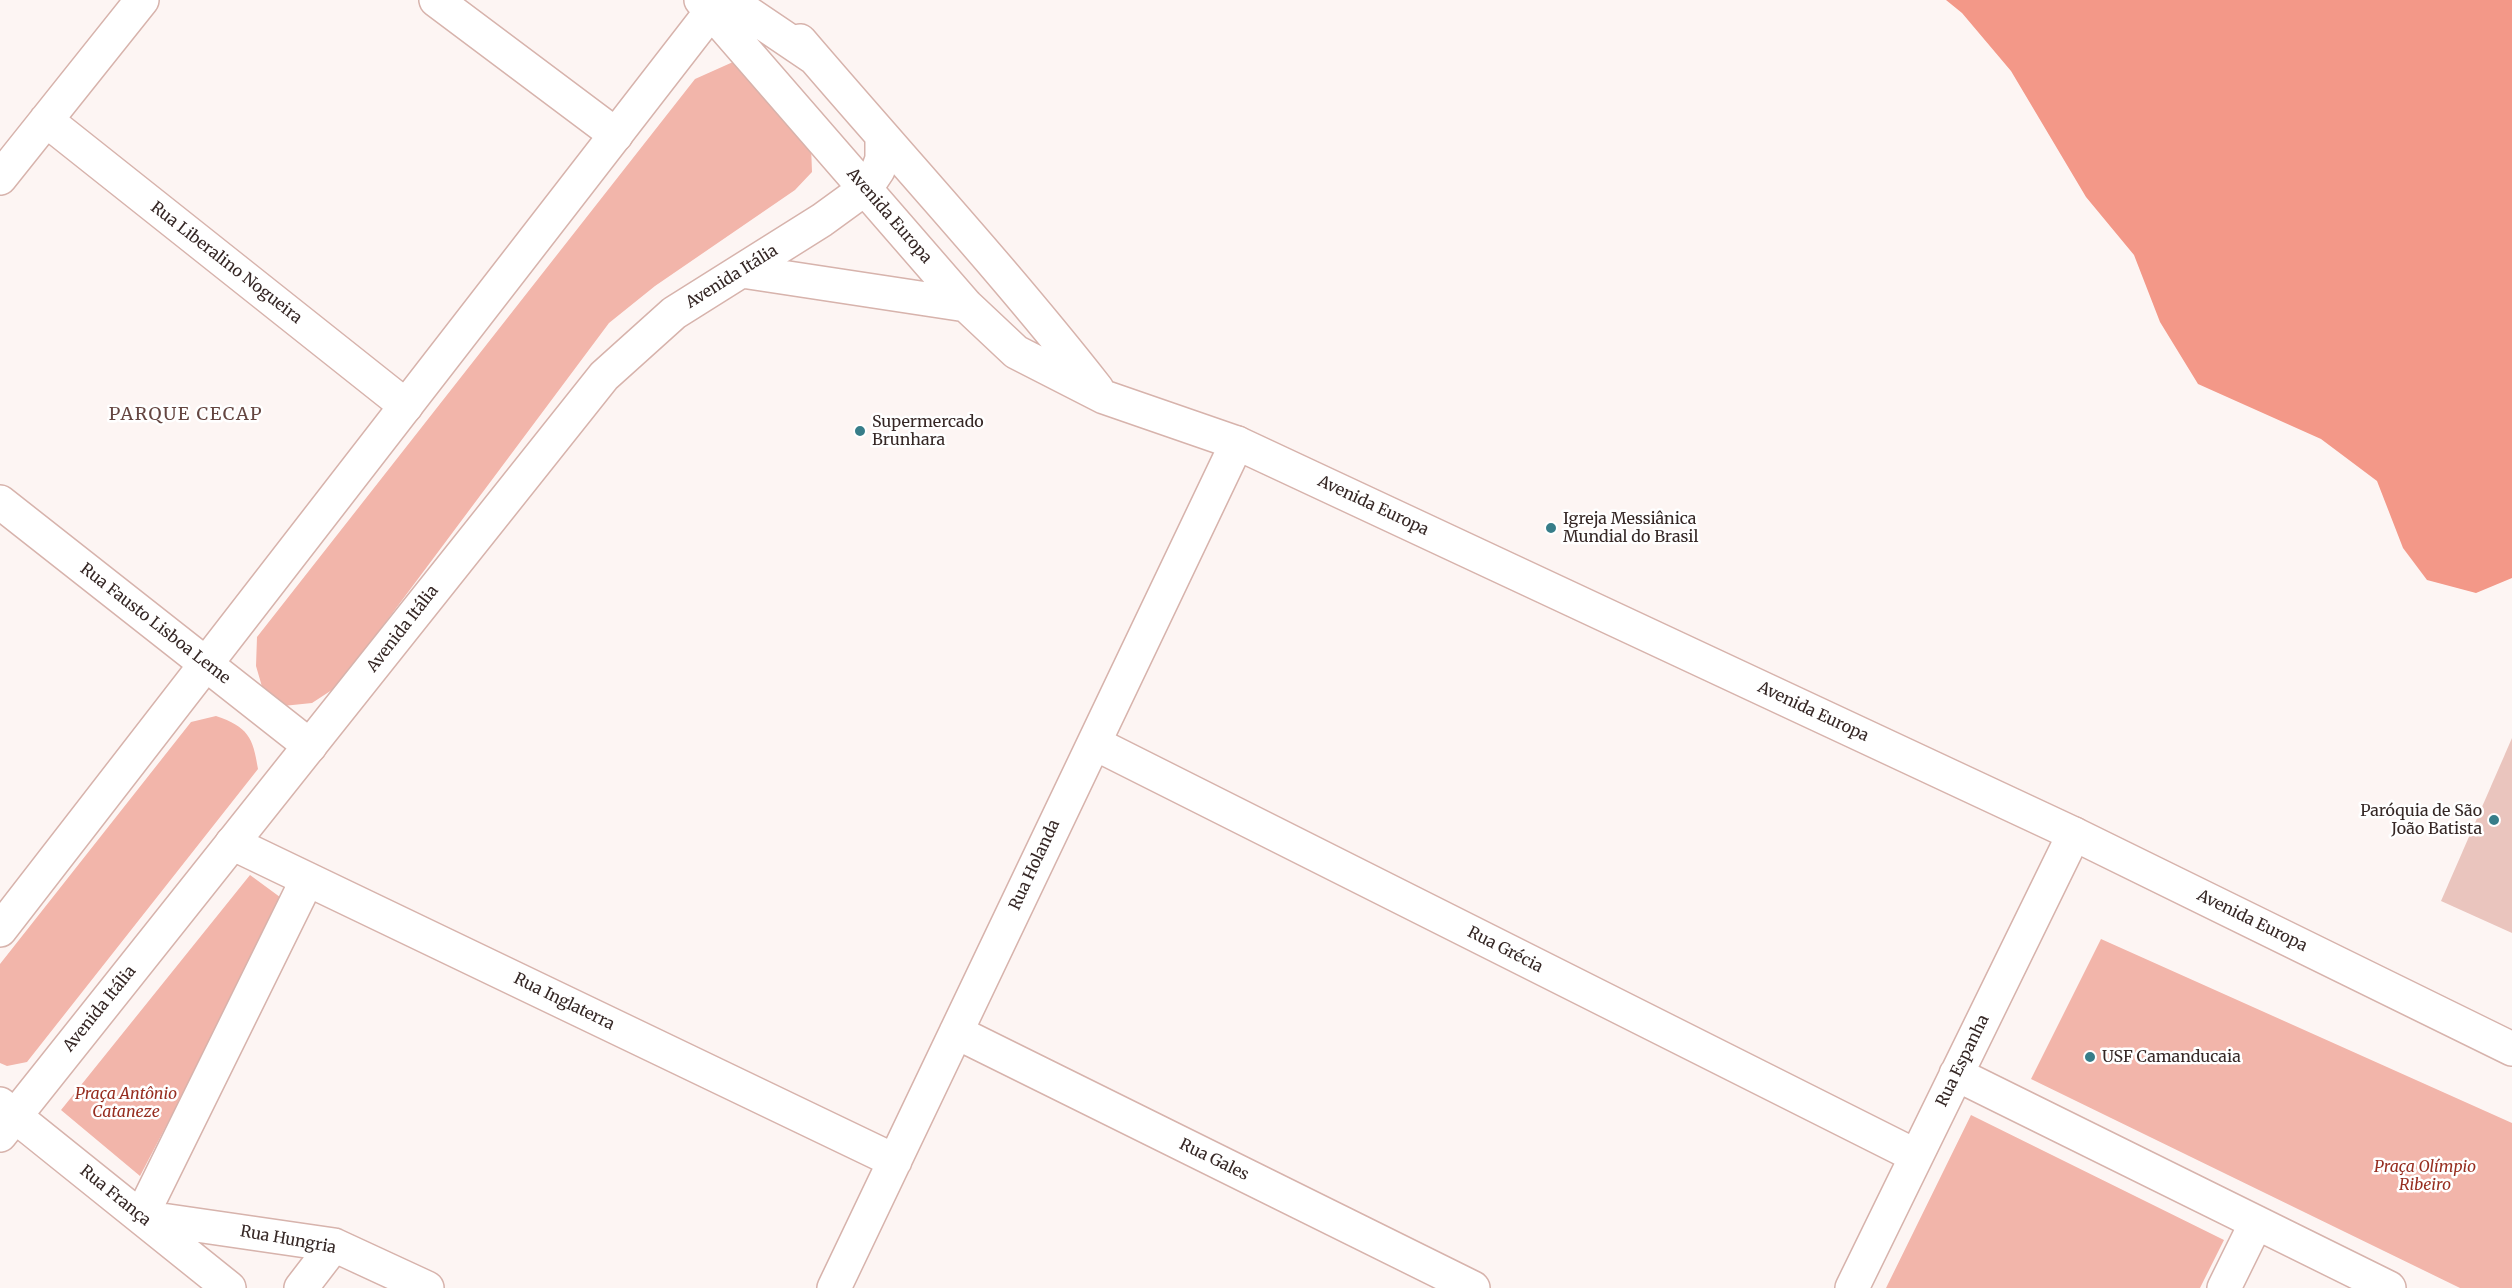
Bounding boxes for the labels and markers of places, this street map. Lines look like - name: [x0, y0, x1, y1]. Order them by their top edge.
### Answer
- place label: Supermercado Brunhara: [872, 412, 984, 450]
- marker: Supermercado Brunhara: [853, 424, 867, 438]
- place label: Igreja Messiânica Mundial do Brasil: [1563, 509, 1698, 547]
- marker: Igreja Messiânica Mundial do Brasil: [1544, 521, 1558, 535]
- place label: Paróquia de São João Batista: [2360, 801, 2482, 839]
- marker: Paróquia de São João Batista: [2487, 813, 2501, 827]
- place label: USF Camanducaia: [2102, 1047, 2241, 1067]
- marker: USF Camanducaia: [2083, 1050, 2097, 1064]

